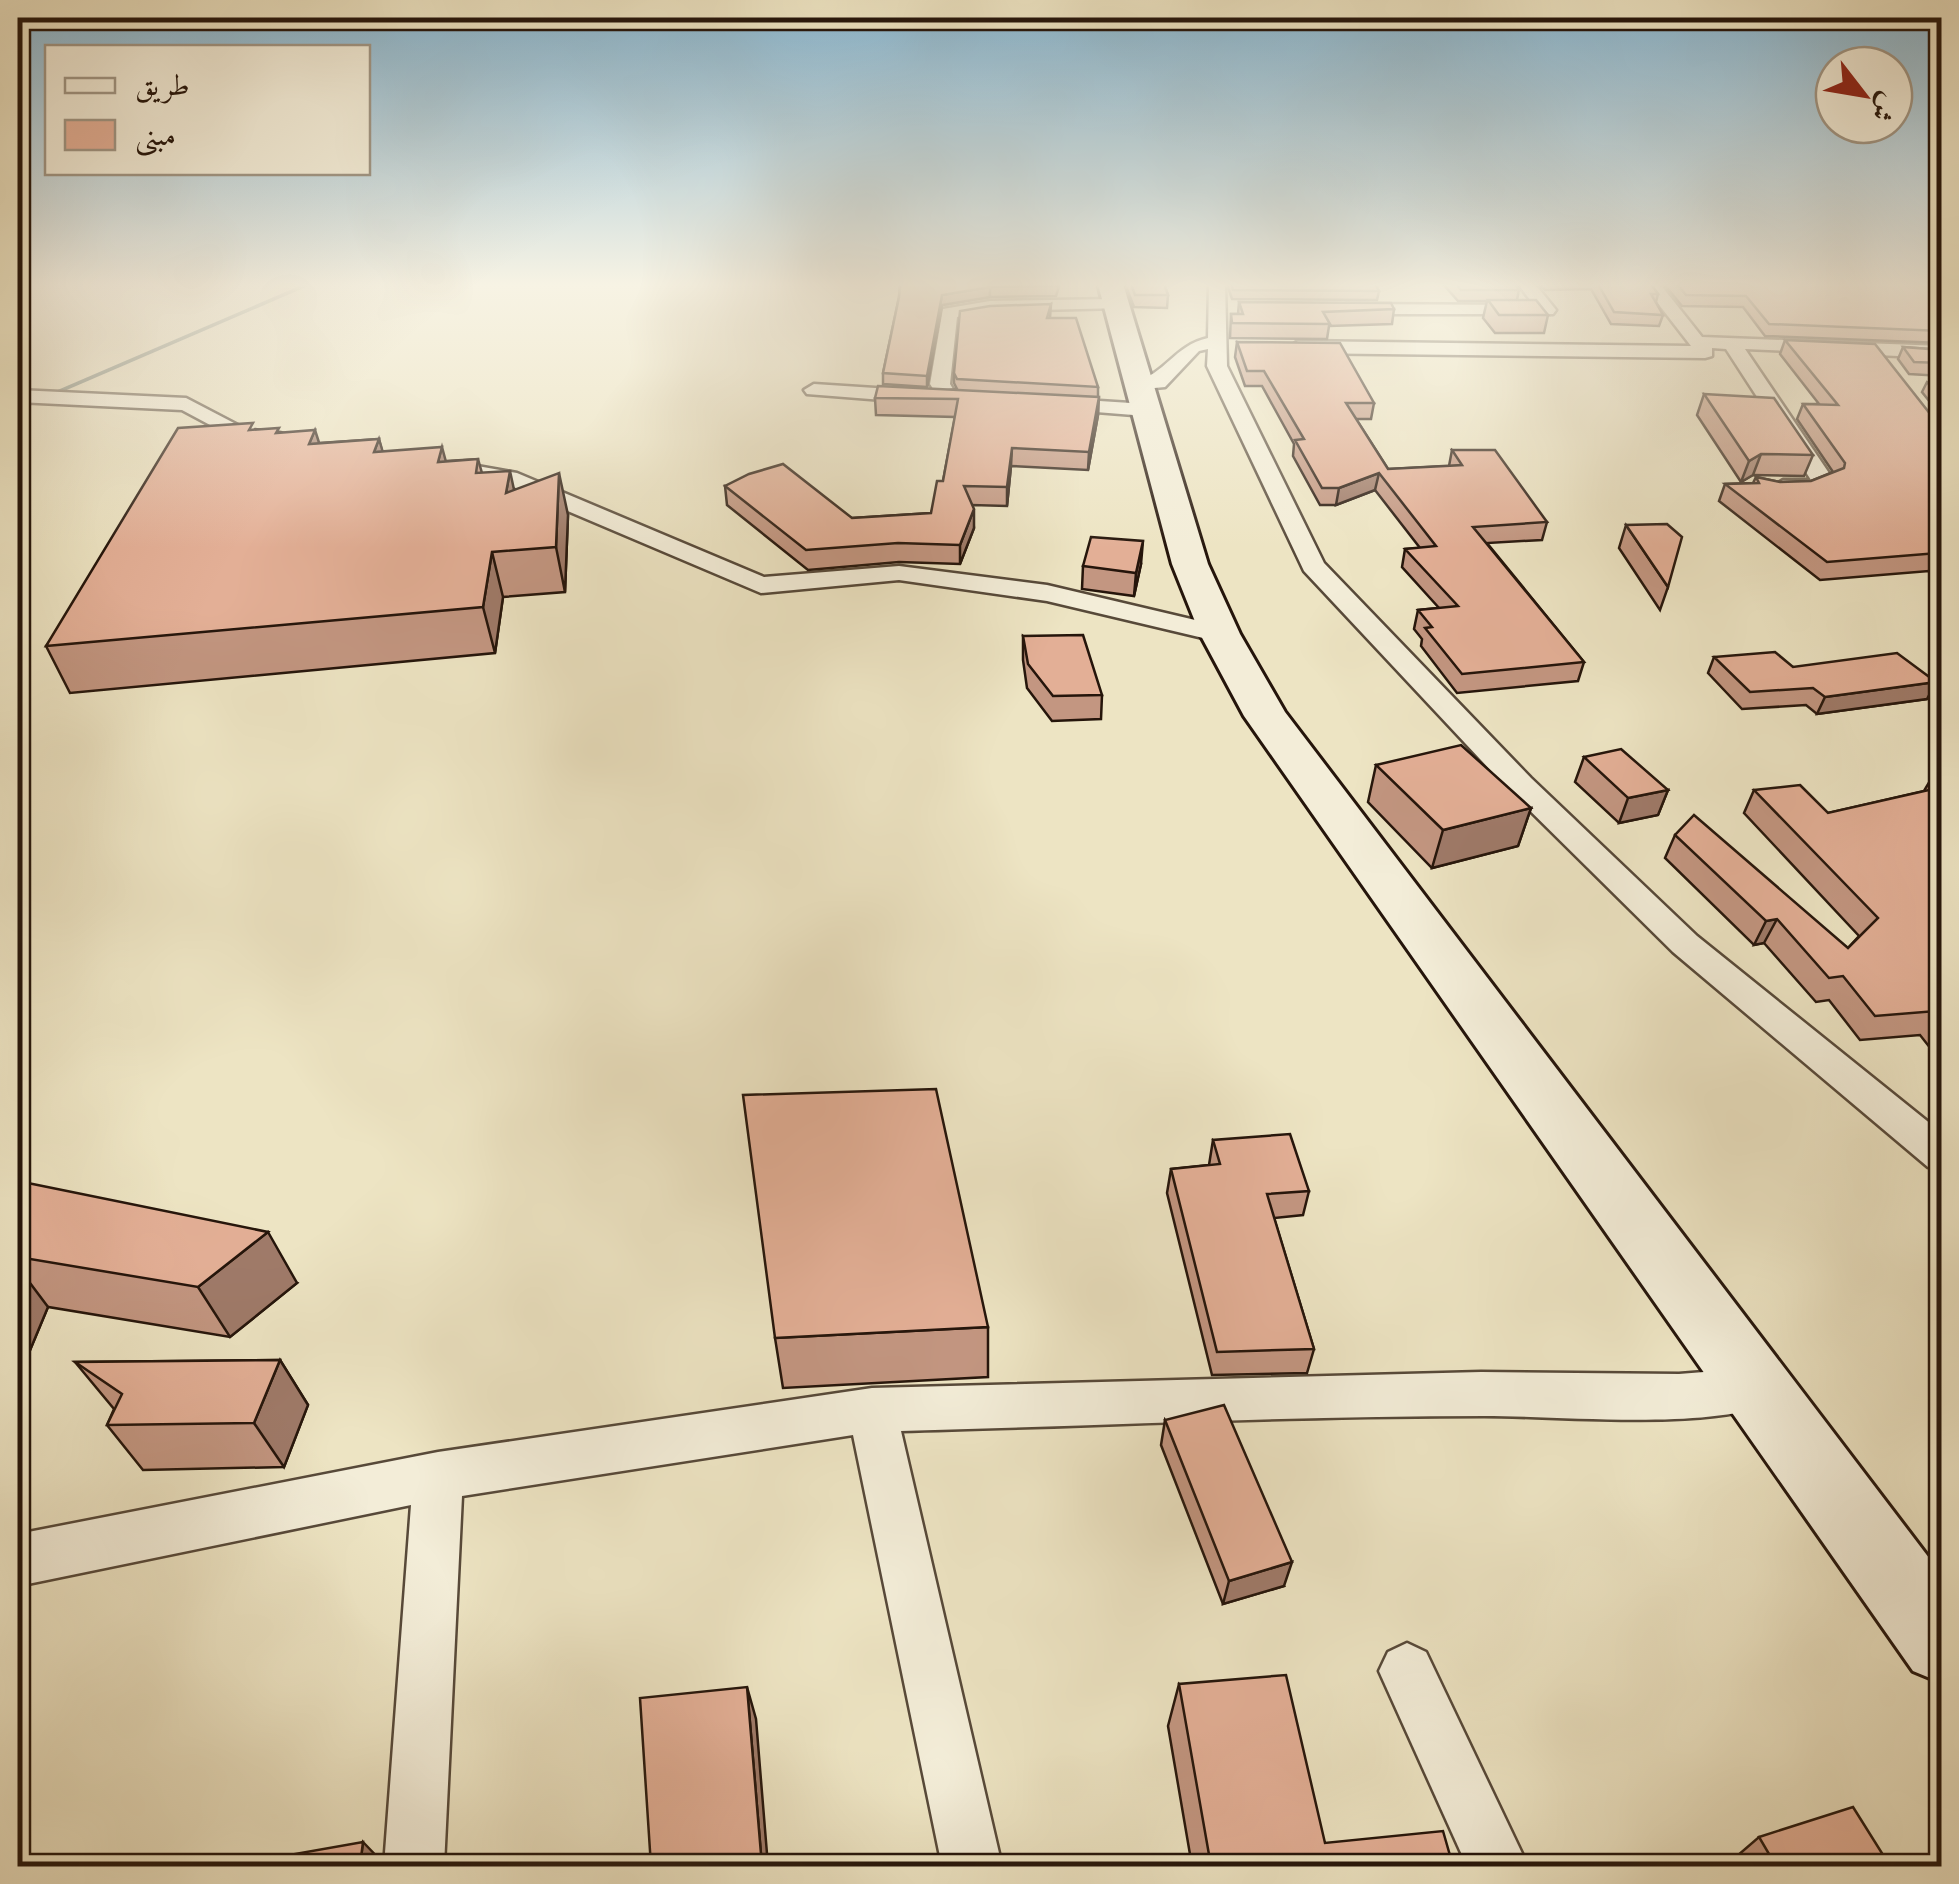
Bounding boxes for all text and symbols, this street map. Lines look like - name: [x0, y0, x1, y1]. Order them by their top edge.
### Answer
- legend: [45, 45, 370, 175]
- north arrow: [1814, 45, 1914, 145]
- text: طريق: [135, 68, 190, 104]
- text: ش: [1864, 87, 1906, 128]
- text: مبنى: [135, 118, 176, 157]

